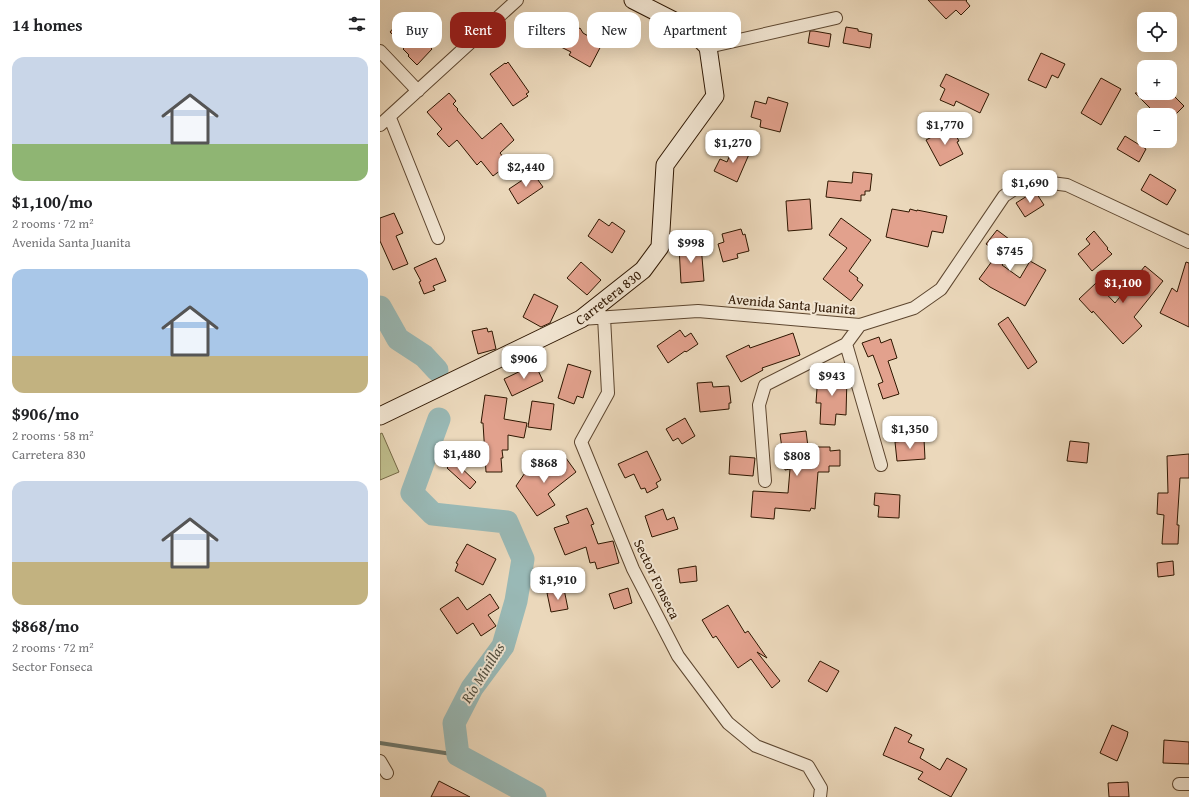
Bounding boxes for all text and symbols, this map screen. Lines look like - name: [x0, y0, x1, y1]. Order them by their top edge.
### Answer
- text: 14 homes: [12, 12, 83, 37]
- chip: Buy: [392, 12, 442, 48]
- chip: Rent: [450, 12, 506, 48]
- chip: Filters: [514, 12, 579, 48]
- chip: New: [587, 12, 641, 48]
- chip: Apartment: [649, 12, 741, 48]
- map controls: [1137, 12, 1177, 148]
- button: locate: [1137, 12, 1177, 52]
- icon: filters: [346, 13, 368, 35]
- button: +: [1137, 60, 1177, 100]
- icon: home: [154, 83, 226, 155]
- button: −: [1137, 108, 1177, 148]
- pin: $1,770: [912, 112, 978, 146]
- text: $1,770: [926, 115, 964, 134]
- pin: $1,270: [700, 130, 766, 164]
- text: $1,270: [714, 133, 752, 152]
- pin: $2,440: [493, 154, 559, 188]
- text: $2,440: [507, 157, 545, 176]
- pin: $1,690: [997, 170, 1063, 204]
- text: $1,690: [1011, 173, 1049, 192]
- text: $1,100/mo: [12, 189, 93, 214]
- text: 2 rooms · 72 m²: [12, 214, 94, 233]
- pin: $998: [667, 230, 715, 264]
- text: Avenida Santa Juanita: [12, 233, 131, 252]
- text: $998: [678, 233, 704, 252]
- pin: $745: [986, 238, 1034, 272]
- text: $745: [997, 241, 1023, 260]
- street label: Carretera 830: [572, 265, 646, 330]
- pin: $1,100: [1090, 270, 1156, 304]
- text: $1,100: [1104, 273, 1142, 292]
- street label: Avenida Santa Juanita: [727, 288, 857, 320]
- icon: home: [154, 295, 226, 367]
- pin: $906: [500, 346, 548, 380]
- text: $906: [511, 349, 537, 368]
- pin: $943: [808, 363, 856, 397]
- text: $943: [819, 366, 845, 385]
- text: $906/mo: [12, 401, 79, 426]
- pin: $1,350: [877, 416, 943, 450]
- text: $1,350: [891, 419, 929, 438]
- text: 2 rooms · 58 m²: [12, 426, 94, 445]
- pin: $1,480: [429, 441, 495, 475]
- pin: $808: [773, 443, 821, 477]
- text: $1,480: [443, 444, 481, 463]
- text: Carretera 830: [12, 445, 86, 464]
- text: $808: [784, 446, 810, 465]
- pin: $868: [520, 450, 568, 484]
- text: $868: [531, 453, 557, 472]
- icon: home: [154, 507, 226, 579]
- street label: Sector Fonseca: [629, 536, 685, 623]
- pin: $1,910: [525, 567, 591, 601]
- text: $1,910: [539, 570, 577, 589]
- text: $868/mo: [12, 613, 79, 638]
- text: 2 rooms · 72 m²: [12, 638, 94, 657]
- water label: Río Minillas: [455, 638, 510, 708]
- text: Sector Fonseca: [12, 657, 93, 676]

